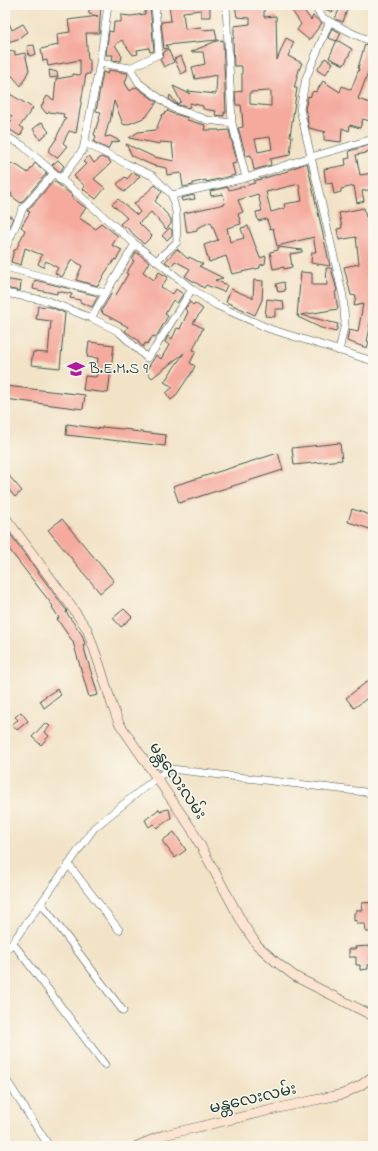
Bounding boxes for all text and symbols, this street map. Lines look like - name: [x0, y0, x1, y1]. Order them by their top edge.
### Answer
- place label: B.E.M.S 9: [88, 357, 148, 381]
- school or university icon: B.E.M.S 9: [66, 359, 86, 379]
- street label: မန္တလေးလမ်း: [142, 737, 213, 824]
- street label: မန္တလေးလမ်း: [207, 1076, 299, 1121]

